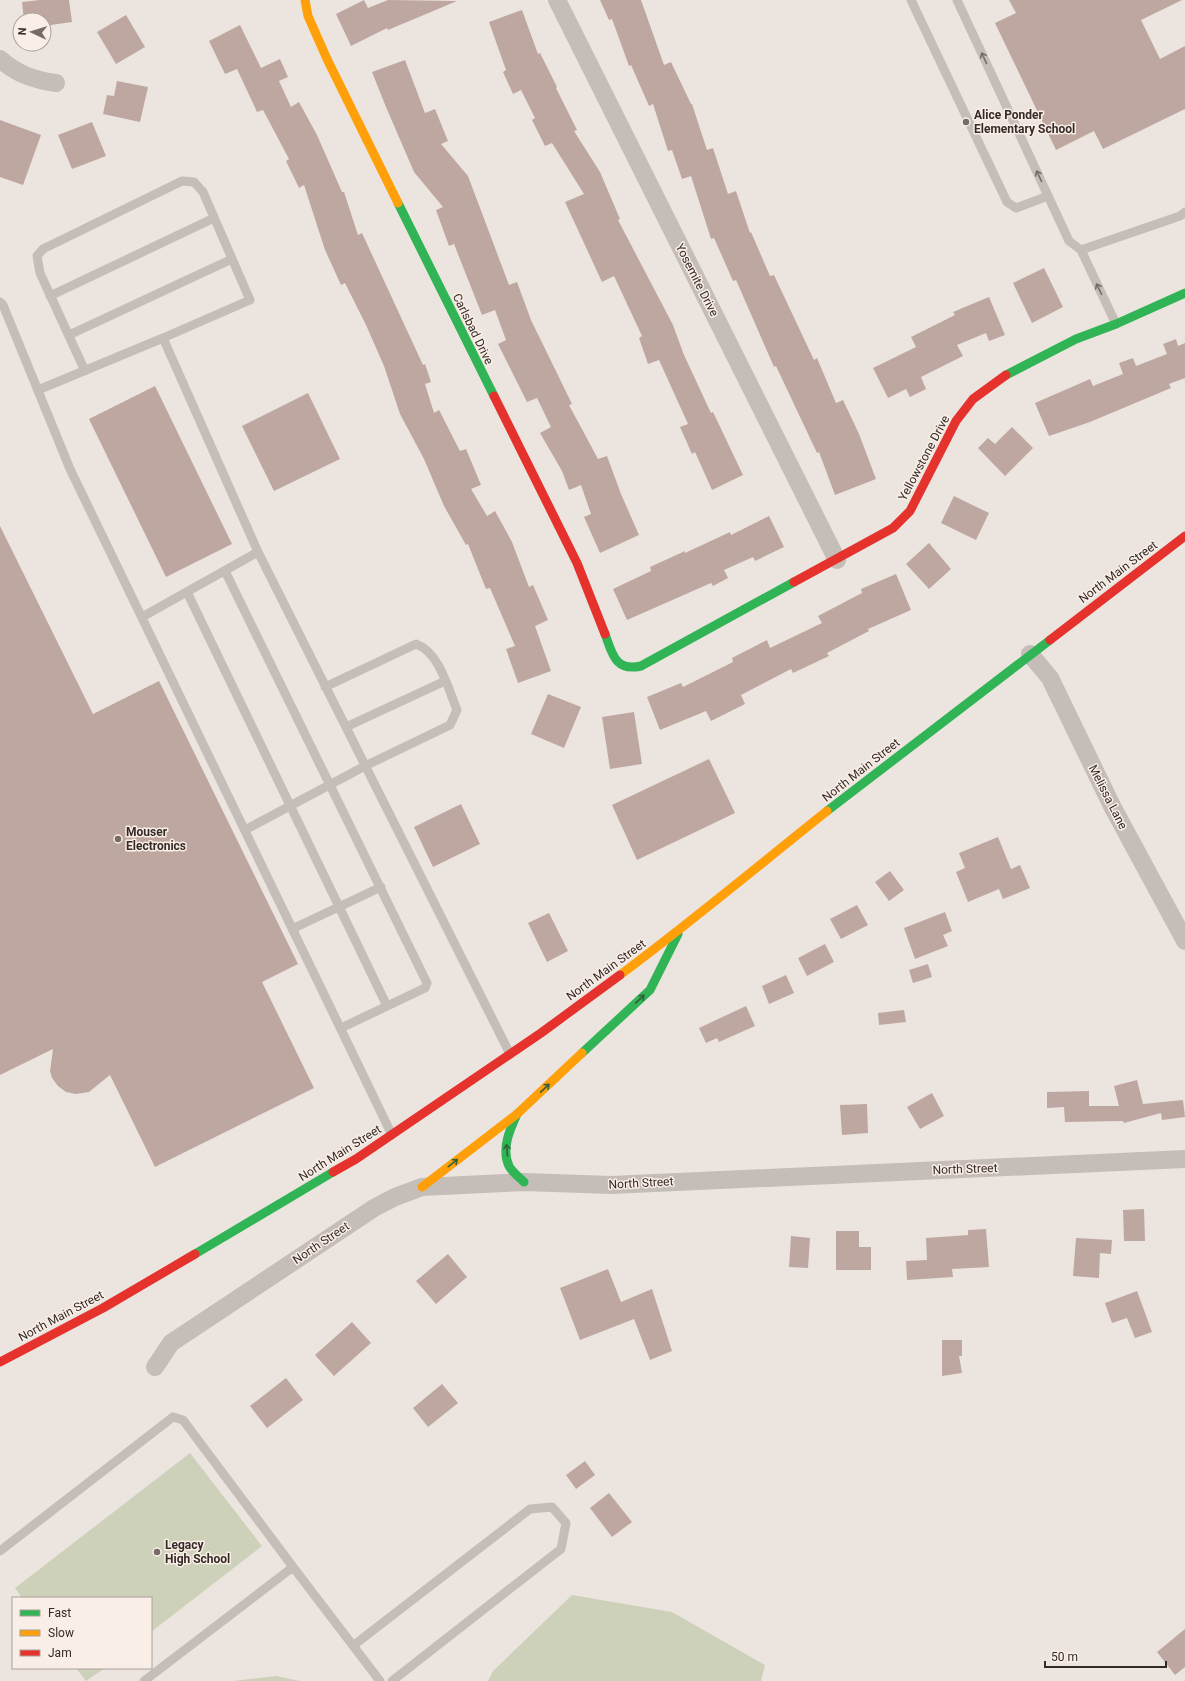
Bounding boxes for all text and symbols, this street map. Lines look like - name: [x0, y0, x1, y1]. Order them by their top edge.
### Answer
- north arrow: [12, 12, 52, 52]
- text: N: [16, 27, 29, 36]
- one-way arrow: [980, 52, 987, 64]
- place label: Alice Ponder Elementary School: [974, 108, 1075, 136]
- marker: Alice Ponder Elementary School: [961, 117, 971, 127]
- one-way arrow: [1035, 170, 1042, 182]
- street label: Yosemite Drive: [673, 241, 721, 319]
- one-way arrow: [1095, 284, 1103, 296]
- street label: Carlsbad Drive: [450, 291, 496, 367]
- street label: Yellowstone Drive: [896, 413, 952, 503]
- street label: North Main Street: [1076, 538, 1160, 606]
- street label: North Main Street: [819, 735, 903, 805]
- street label: Melissa Lane: [1086, 762, 1130, 832]
- place label: Mouser Electronics: [126, 825, 186, 853]
- marker: Mouser Electronics: [113, 834, 123, 844]
- street label: North Main Street: [564, 937, 648, 1003]
- one-way arrow: [635, 995, 645, 1004]
- one-way arrow: [540, 1083, 550, 1092]
- street label: North Main Street: [296, 1122, 384, 1184]
- one-way arrow: [503, 1144, 510, 1157]
- one-way arrow: [447, 1159, 458, 1167]
- street label: North Street: [932, 1161, 998, 1177]
- street label: North Street: [608, 1174, 674, 1192]
- street label: North Street: [290, 1219, 352, 1267]
- street label: North Main Street: [16, 1288, 106, 1344]
- place label: Legacy High School: [165, 1538, 230, 1566]
- marker: Legacy High School: [152, 1547, 162, 1557]
- legend: [12, 1597, 152, 1669]
- text: Fast: [48, 1606, 71, 1620]
- text: Slow: [48, 1626, 74, 1640]
- scale bar: [1045, 1643, 1166, 1669]
- text: Jam: [48, 1646, 72, 1660]
- text: 50 m: [1051, 1650, 1078, 1664]

